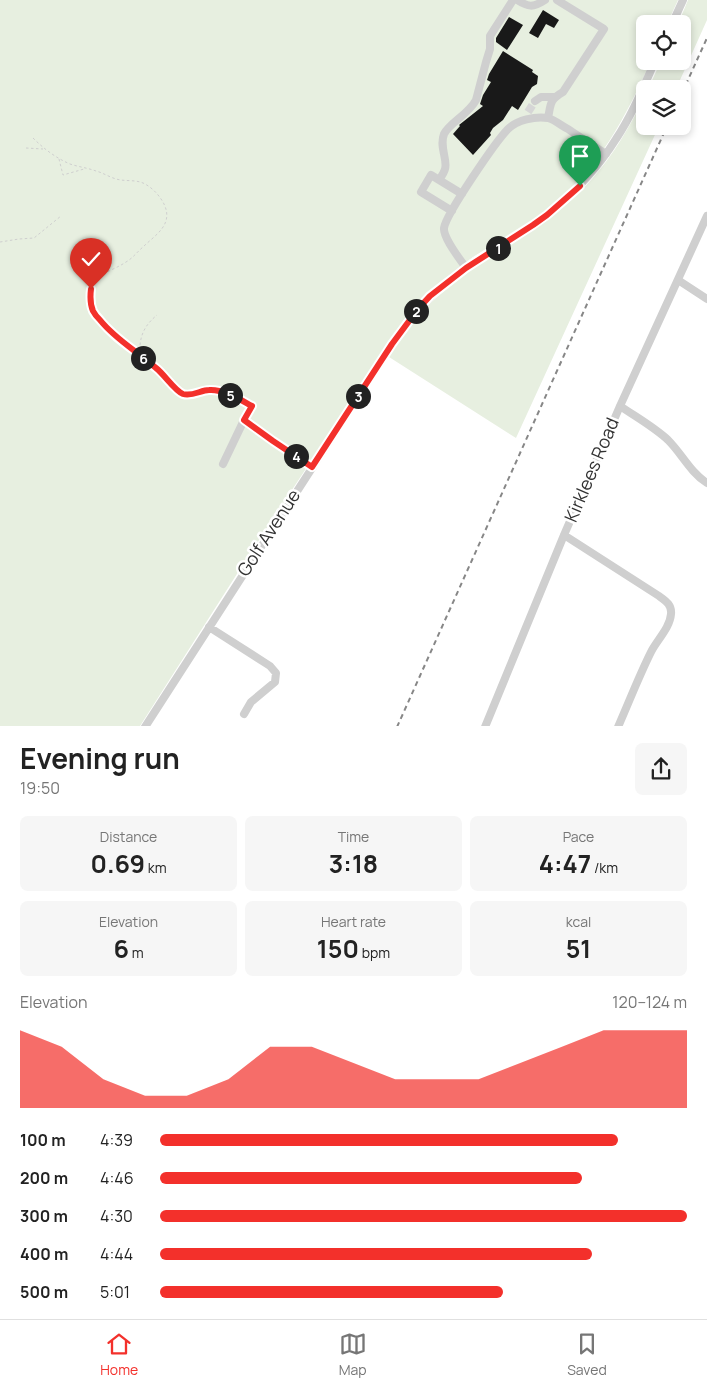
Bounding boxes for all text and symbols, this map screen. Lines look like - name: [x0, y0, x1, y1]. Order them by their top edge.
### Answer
- map controls: [636, 15, 691, 135]
- button: locate: [636, 15, 691, 70]
- button: layers: [636, 80, 691, 135]
- pin: [559, 135, 601, 186]
- icon: arrive: [566, 142, 594, 170]
- pin: 1: [486, 236, 510, 260]
- pin: [70, 238, 112, 289]
- text: 1: [495, 239, 502, 258]
- icon: check: [77, 245, 105, 273]
- pin: 2: [404, 298, 428, 324]
- text: 2: [412, 302, 421, 321]
- pin: 6: [130, 346, 156, 370]
- text: 6: [139, 349, 148, 368]
- pin: 5: [218, 382, 242, 408]
- pin: 3: [346, 384, 370, 408]
- text: 5: [226, 386, 235, 405]
- text: 3: [354, 387, 363, 406]
- street label: Kirklees Road: [558, 414, 624, 526]
- pin: 4: [284, 444, 308, 468]
- text: 4: [292, 447, 301, 466]
- street label: Golf Avenue: [231, 484, 305, 581]
- text: Evening run: [20, 739, 180, 777]
- button: share: [635, 743, 687, 795]
- text: 19:50: [20, 777, 60, 799]
- text: Distance: [100, 827, 157, 846]
- text: Time: [338, 827, 369, 846]
- text: Pace: [563, 827, 594, 846]
- text: 0.69: [90, 846, 145, 881]
- text: 3:18: [329, 846, 378, 881]
- text: 4:47: [539, 846, 591, 881]
- text: km: [145, 858, 167, 877]
- text: /km: [591, 858, 618, 877]
- text: Elevation: [99, 912, 158, 931]
- text: Heart rate: [321, 912, 386, 931]
- text: kcal: [566, 912, 591, 931]
- text: 6: [113, 931, 129, 966]
- text: 150: [317, 931, 359, 966]
- text: 51: [566, 931, 591, 966]
- text: m: [129, 943, 144, 962]
- text: bpm: [359, 943, 390, 962]
- text: Elevation: [20, 991, 88, 1013]
- text: 120–124 m: [612, 991, 687, 1013]
- text: 100 m: [20, 1129, 66, 1151]
- text: 4:39: [100, 1129, 133, 1151]
- text: 200 m: [20, 1167, 68, 1189]
- text: 4:46: [100, 1167, 134, 1189]
- text: 300 m: [20, 1205, 68, 1227]
- text: 4:30: [100, 1205, 133, 1227]
- text: 400 m: [20, 1243, 68, 1265]
- text: 4:44: [100, 1243, 133, 1265]
- text: 500 m: [20, 1281, 68, 1303]
- text: 5:01: [100, 1281, 130, 1303]
- tab: Home: [100, 1330, 138, 1379]
- tab: Map: [339, 1330, 367, 1379]
- tab: Saved: [567, 1330, 607, 1379]

